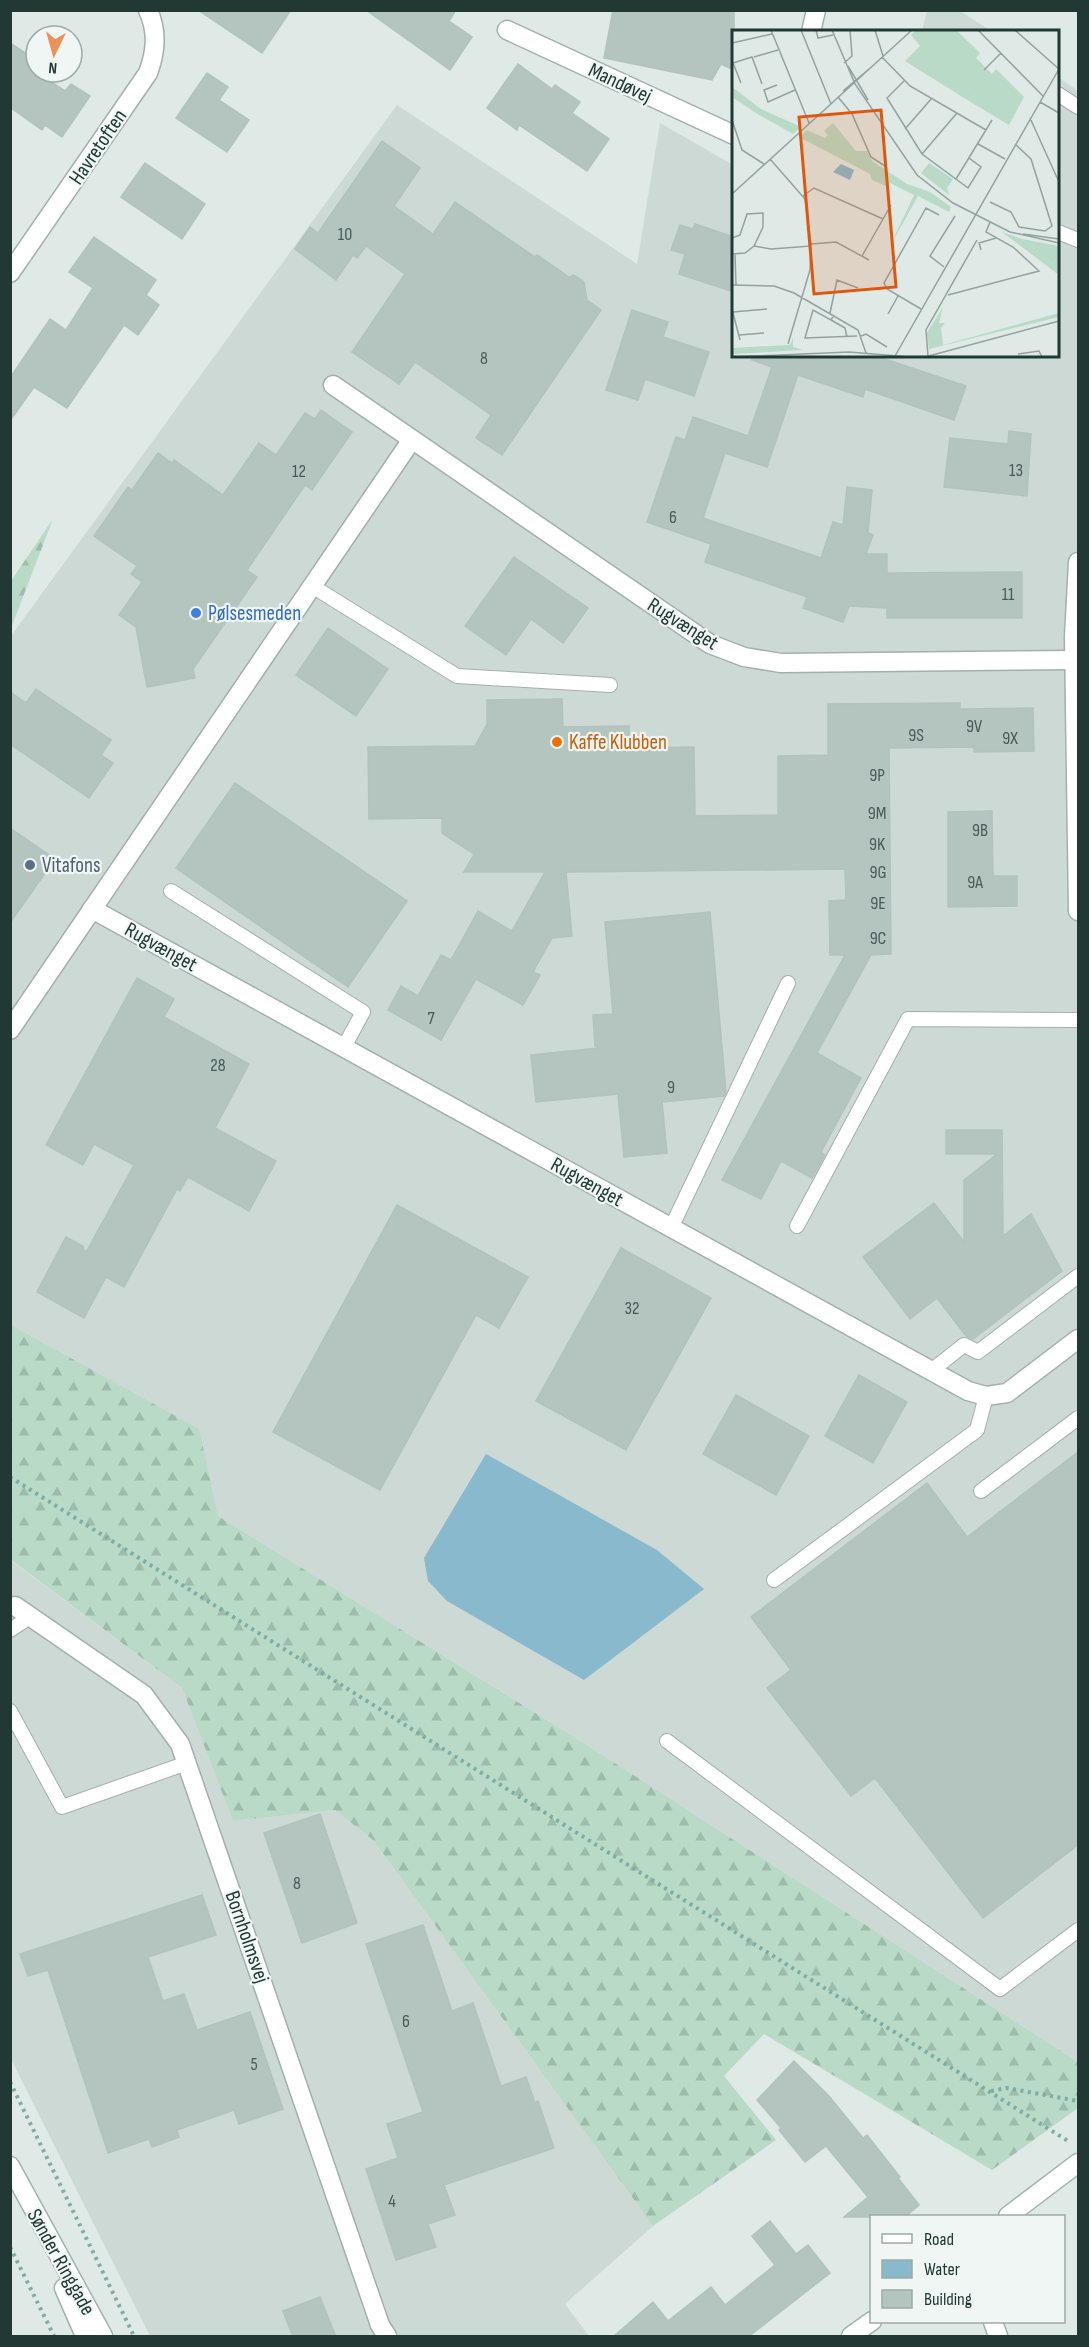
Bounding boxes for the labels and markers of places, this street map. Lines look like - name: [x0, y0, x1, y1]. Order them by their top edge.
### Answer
- place label: Pølsesmeden: [208, 601, 301, 626]
- marker: Pølsesmeden: [189, 606, 203, 620]
- place label: Kaffe Klubben: [569, 730, 667, 755]
- marker: Kaffe Klubben: [550, 735, 564, 749]
- place label: Vitafons: [42, 853, 101, 878]
- marker: Vitafons: [23, 858, 37, 872]

